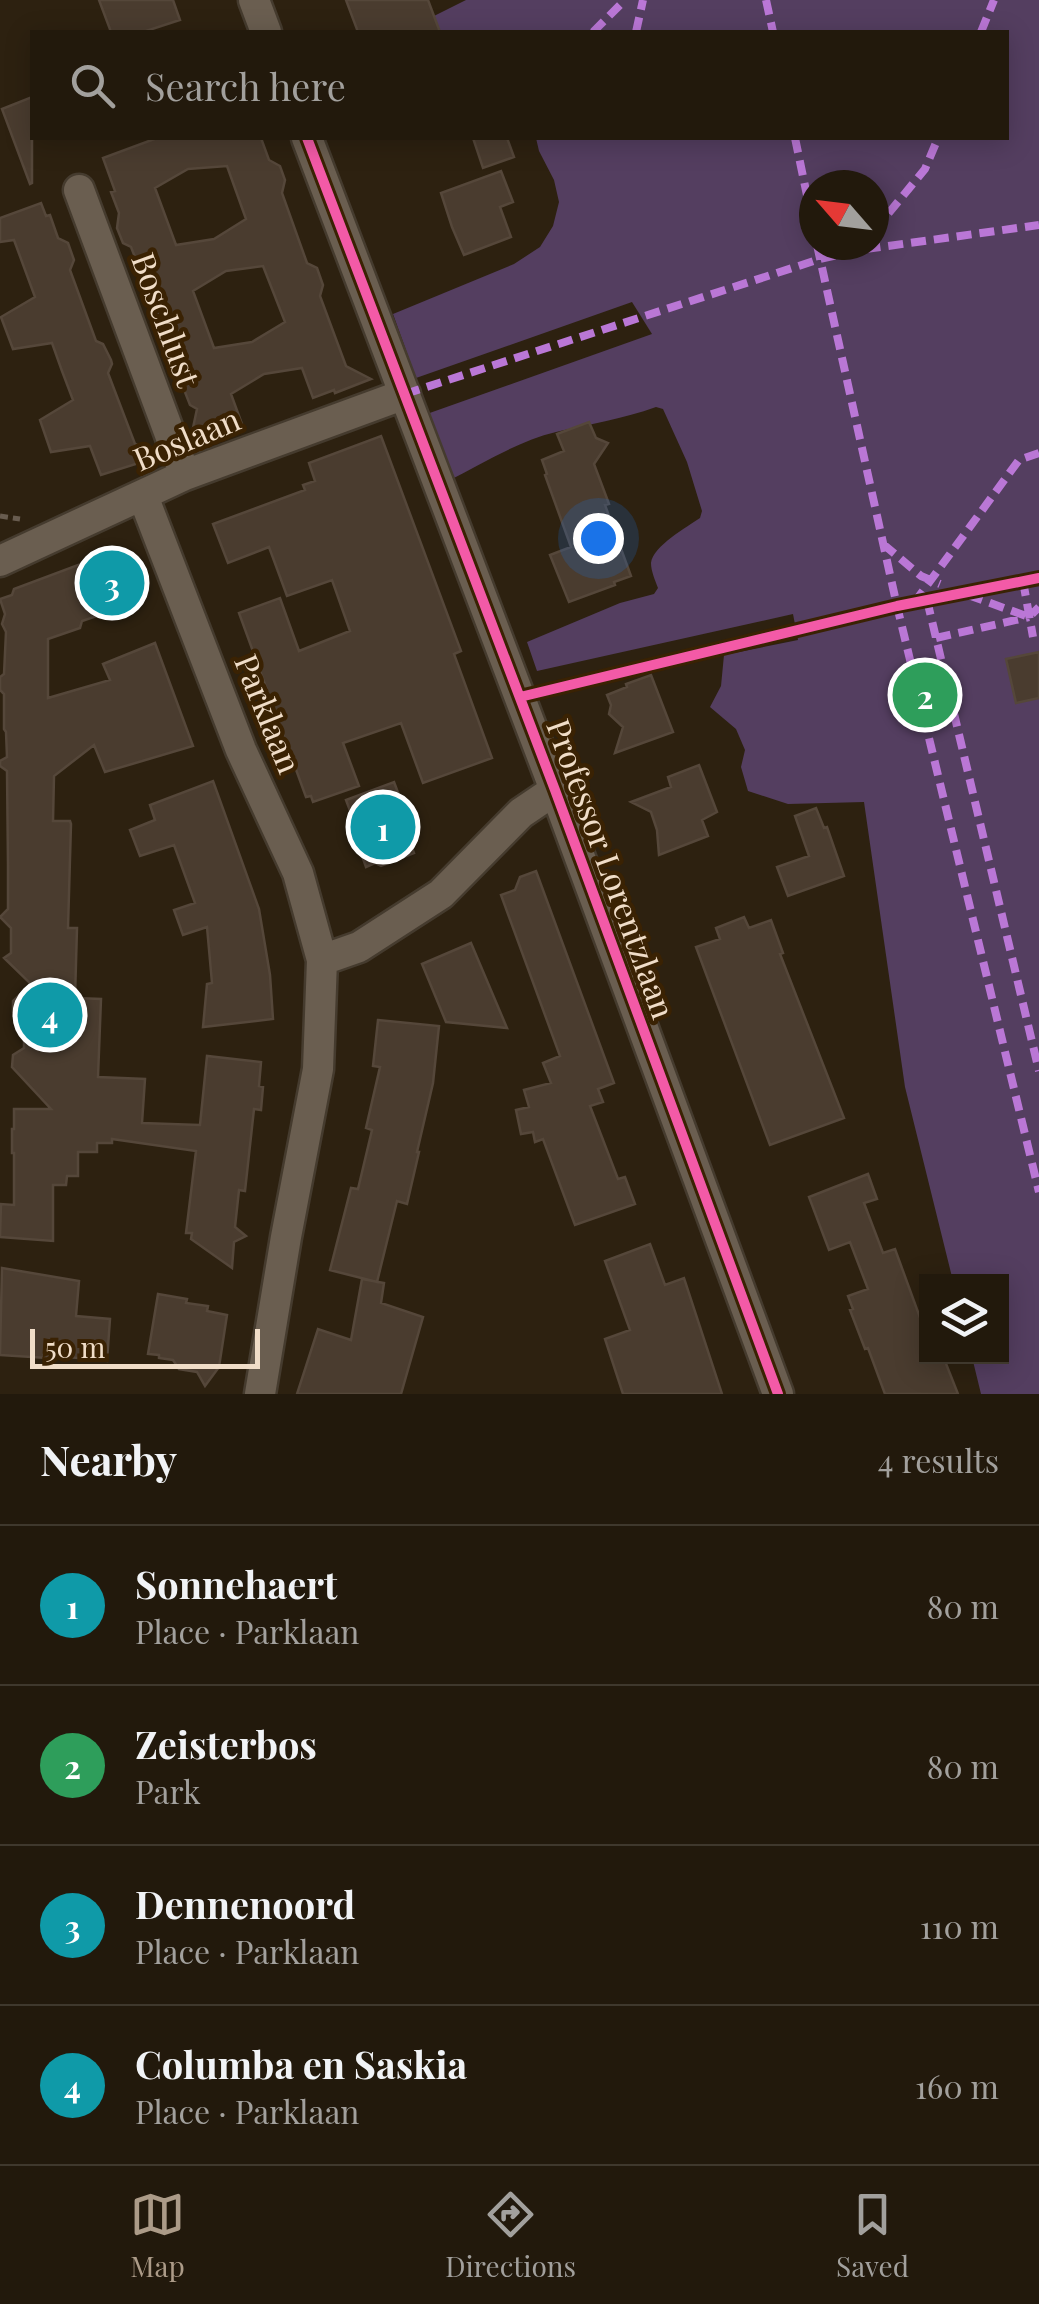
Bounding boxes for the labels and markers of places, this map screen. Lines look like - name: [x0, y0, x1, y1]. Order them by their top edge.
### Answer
- pin: 3: [80, 546, 144, 620]
- pin: 2: [892, 658, 958, 732]
- pin: 1: [350, 790, 416, 864]
- pin: 4: [18, 978, 82, 1052]

